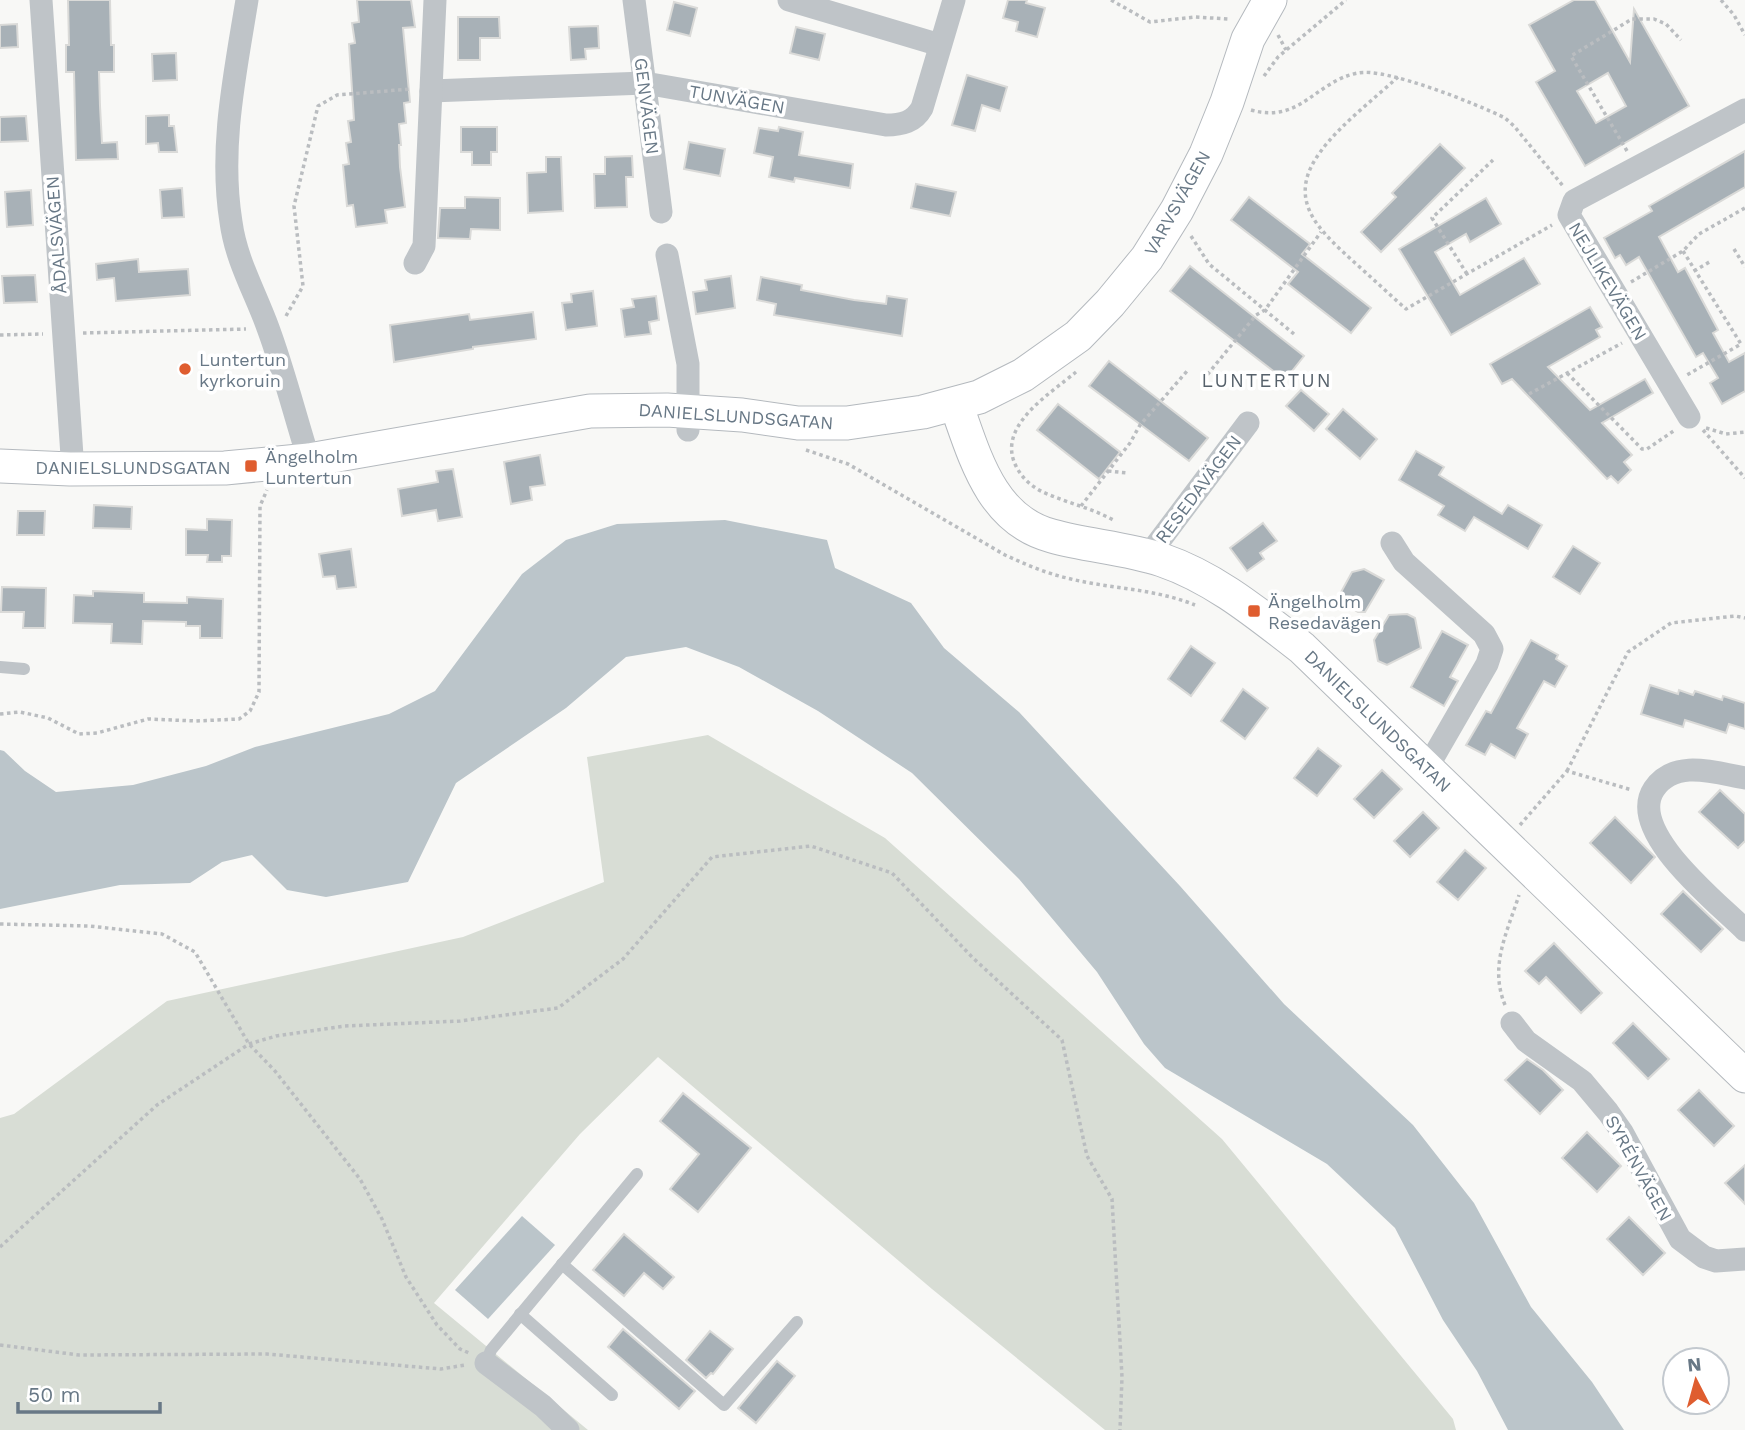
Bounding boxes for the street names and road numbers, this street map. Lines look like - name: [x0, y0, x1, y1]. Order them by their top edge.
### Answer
- street label: GENVÄGEN: [631, 56, 663, 156]
- street label: TUNVÄGEN: [688, 80, 786, 118]
- street label: VARVSVÄGEN: [1140, 147, 1214, 259]
- street label: ÅDALSVÄGEN: [41, 175, 71, 295]
- street label: NEJLIKEVÄGEN: [1565, 218, 1651, 344]
- street label: DANIELSLUNDSGATAN: [638, 399, 834, 433]
- street label: RESEDAVÄGEN: [1151, 431, 1245, 547]
- street label: DANIELSLUNDSGATAN: [35, 457, 231, 478]
- street label: DANIELSLUNDSGATAN: [1300, 646, 1456, 796]
- street label: SYRÉNVÄGEN: [1601, 1111, 1677, 1225]

